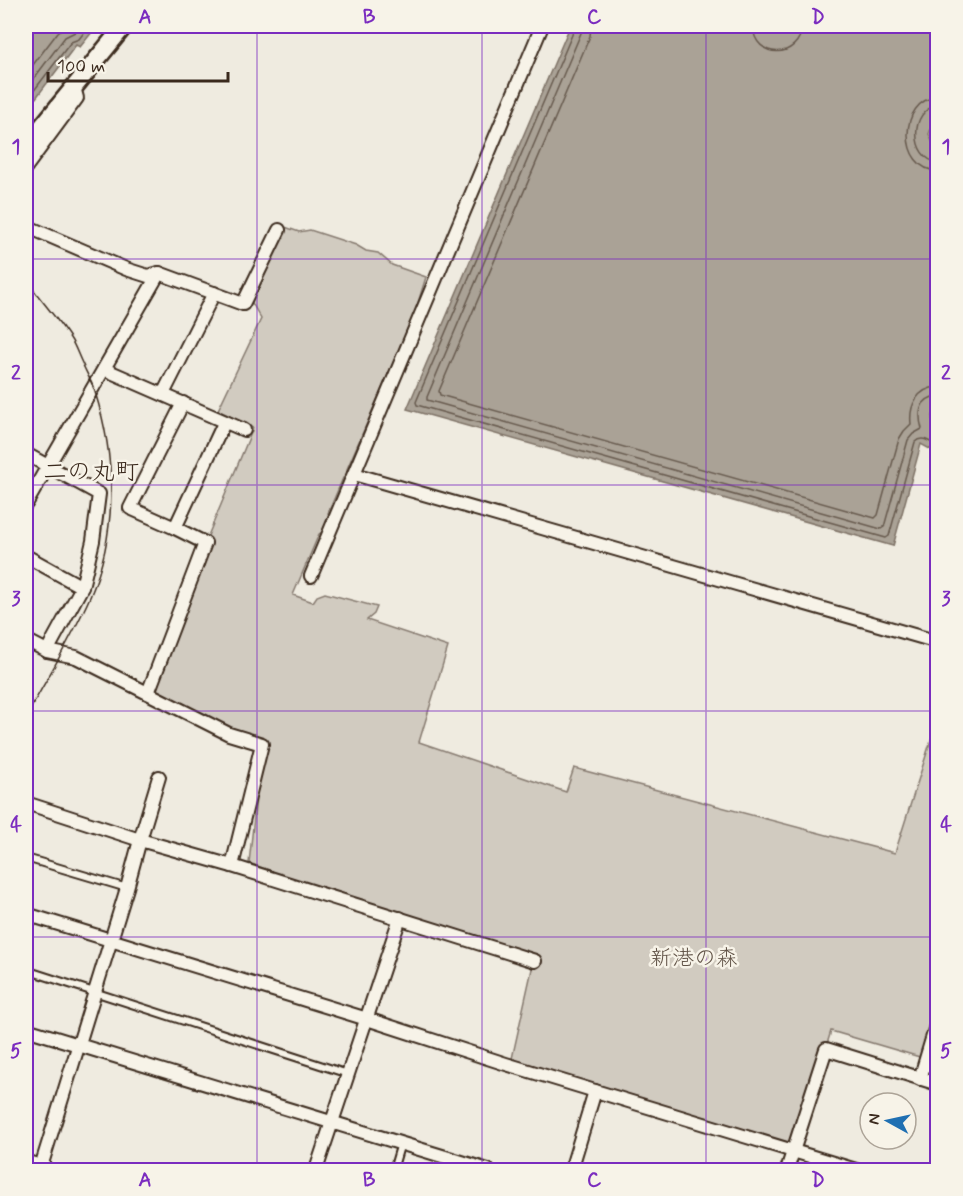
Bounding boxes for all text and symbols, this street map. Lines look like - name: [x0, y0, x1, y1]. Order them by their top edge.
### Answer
- text: A: [138, 4, 152, 31]
- text: B: [363, 4, 376, 31]
- text: C: [587, 4, 602, 31]
- text: D: [811, 4, 825, 31]
- scale bar: [48, 45, 228, 83]
- text: 100 m: [57, 55, 105, 79]
- text: 1: [12, 134, 20, 161]
- text: 1: [942, 134, 950, 161]
- text: 2: [11, 360, 21, 387]
- text: 2: [941, 360, 951, 387]
- district label: 二の丸町: [43, 457, 139, 488]
- text: 3: [11, 586, 21, 613]
- text: 3: [941, 586, 951, 613]
- text: 4: [10, 812, 22, 839]
- text: 4: [940, 812, 952, 839]
- park label: 新港の森: [650, 945, 738, 973]
- text: 5: [10, 1038, 22, 1065]
- text: 5: [940, 1038, 952, 1065]
- north arrow: [858, 1091, 918, 1151]
- text: N: [863, 1112, 886, 1126]
- text: A: [138, 1167, 152, 1194]
- text: B: [363, 1167, 376, 1194]
- text: C: [587, 1167, 602, 1194]
- text: D: [811, 1167, 825, 1194]

